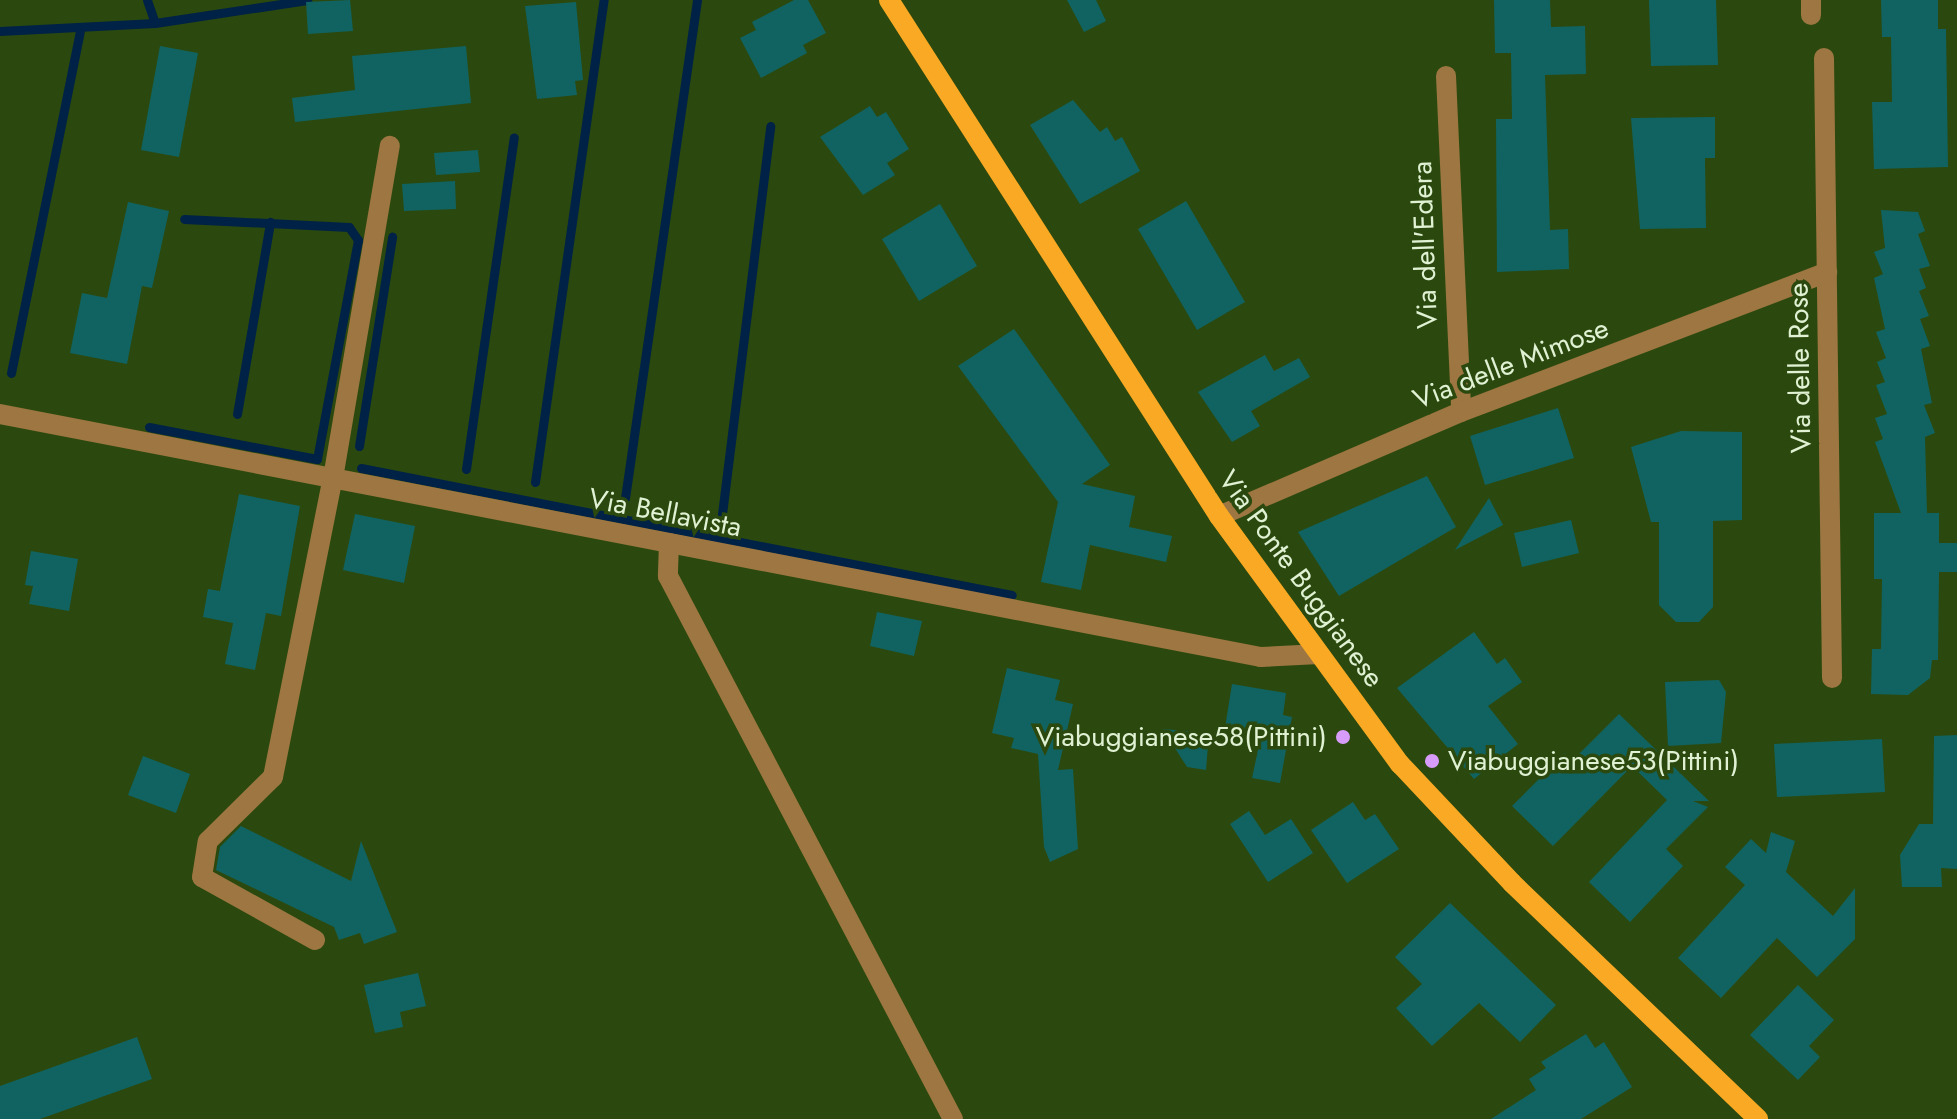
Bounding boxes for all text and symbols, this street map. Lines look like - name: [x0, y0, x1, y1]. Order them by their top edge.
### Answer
- street label: Via dell'Edera: [1405, 161, 1445, 329]
- street label: Via delle Rose: [1782, 283, 1818, 453]
- street label: Via delle Mimose: [1409, 311, 1613, 417]
- street label: Via Ponte Buggianese: [1211, 464, 1391, 694]
- street label: Via Bellavista: [586, 482, 744, 544]
- place label: Viabuggianese58(Pittini): [1036, 720, 1327, 754]
- marker: Viabuggianese58(Pittini): [1334, 728, 1352, 746]
- place label: Viabuggianese53(Pittini): [1448, 744, 1739, 778]
- marker: Viabuggianese53(Pittini): [1423, 752, 1441, 770]

